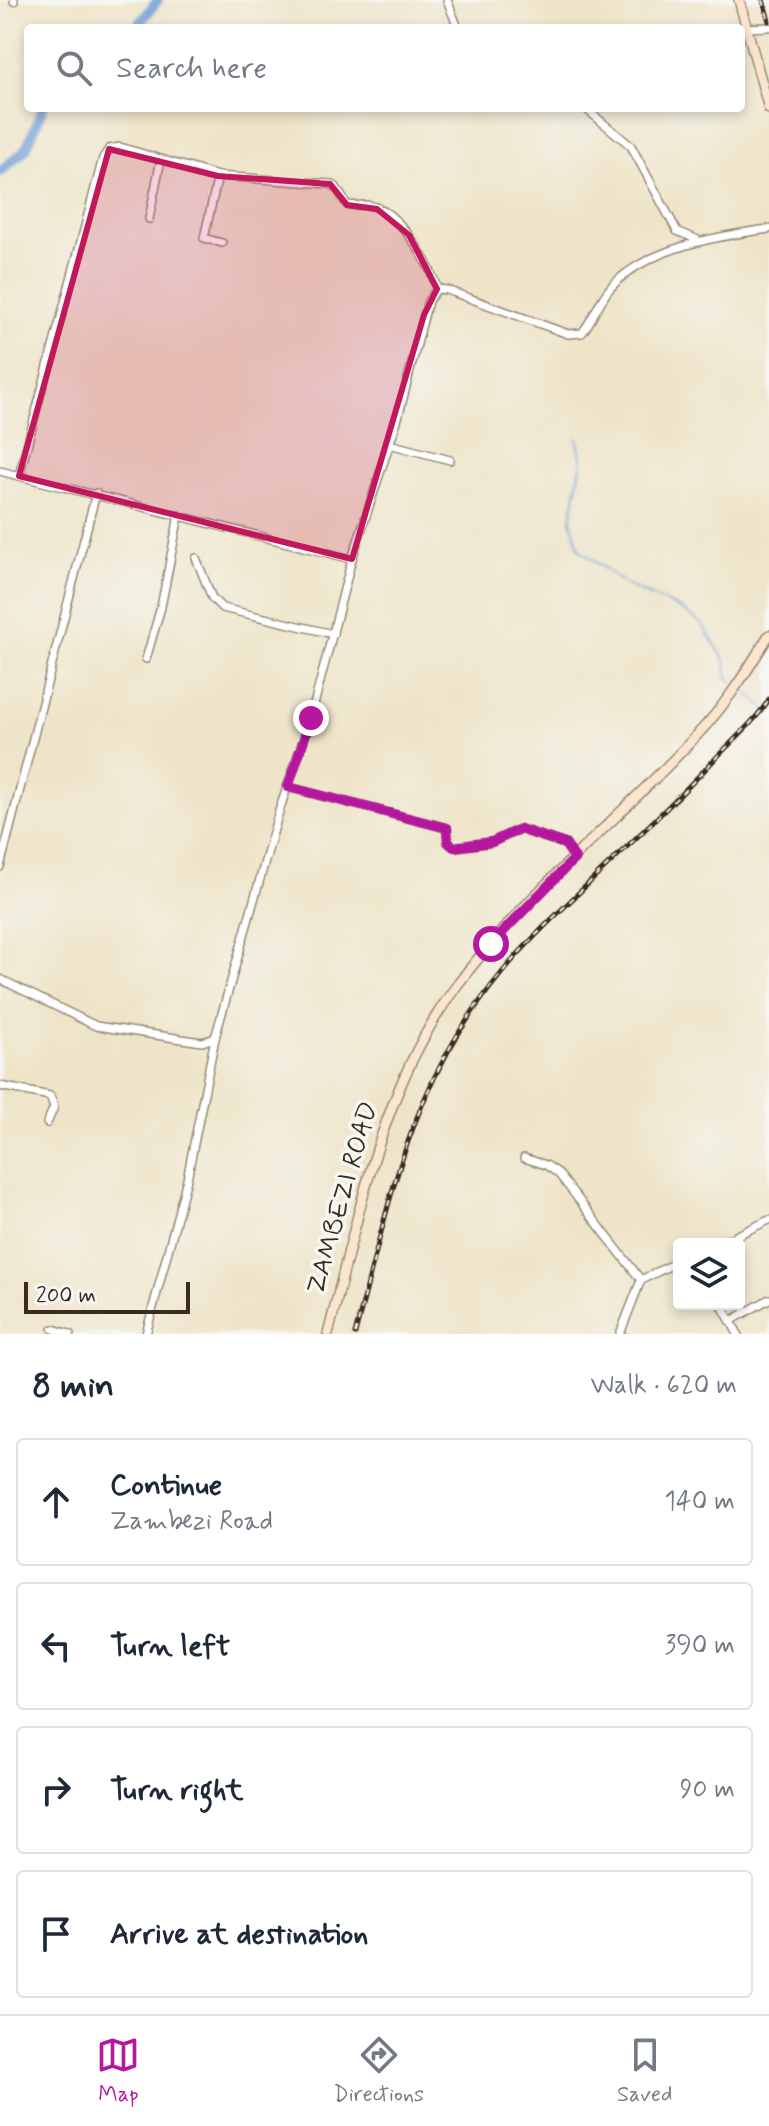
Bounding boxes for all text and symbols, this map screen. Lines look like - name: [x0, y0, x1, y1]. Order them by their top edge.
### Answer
- search box: [24, 24, 745, 112]
- icon: search: [52, 46, 96, 90]
- text: Search here: [116, 49, 267, 88]
- route end: [293, 700, 329, 736]
- route start: [473, 926, 509, 962]
- street label: ZAMBEZI ROAD: [299, 1098, 387, 1298]
- map controls: [673, 1238, 745, 1310]
- button: layers: [673, 1238, 745, 1310]
- scale bar: [24, 1278, 190, 1314]
- text: 200 m: [36, 1282, 96, 1310]
- text: 8 min: [32, 1364, 114, 1409]
- text: Walk · 620 m: [590, 1369, 737, 1403]
- text: Continue: [110, 1466, 222, 1505]
- icon: ahead: [34, 1480, 78, 1524]
- text: 140 m: [664, 1485, 735, 1519]
- text: Zambezi Road: [110, 1505, 273, 1539]
- icon: left: [34, 1624, 78, 1668]
- text: Turn left: [110, 1627, 230, 1666]
- text: 390 m: [664, 1629, 735, 1663]
- icon: right: [34, 1768, 78, 1812]
- text: Turn right: [110, 1771, 243, 1810]
- text: 90 m: [680, 1773, 735, 1807]
- icon: arrive: [34, 1912, 78, 1956]
- text: Arrive at destination: [110, 1915, 368, 1954]
- tab: Map: [96, 2033, 140, 2109]
- tab: Directions: [333, 2033, 424, 2109]
- tab: Saved: [617, 2033, 672, 2109]

